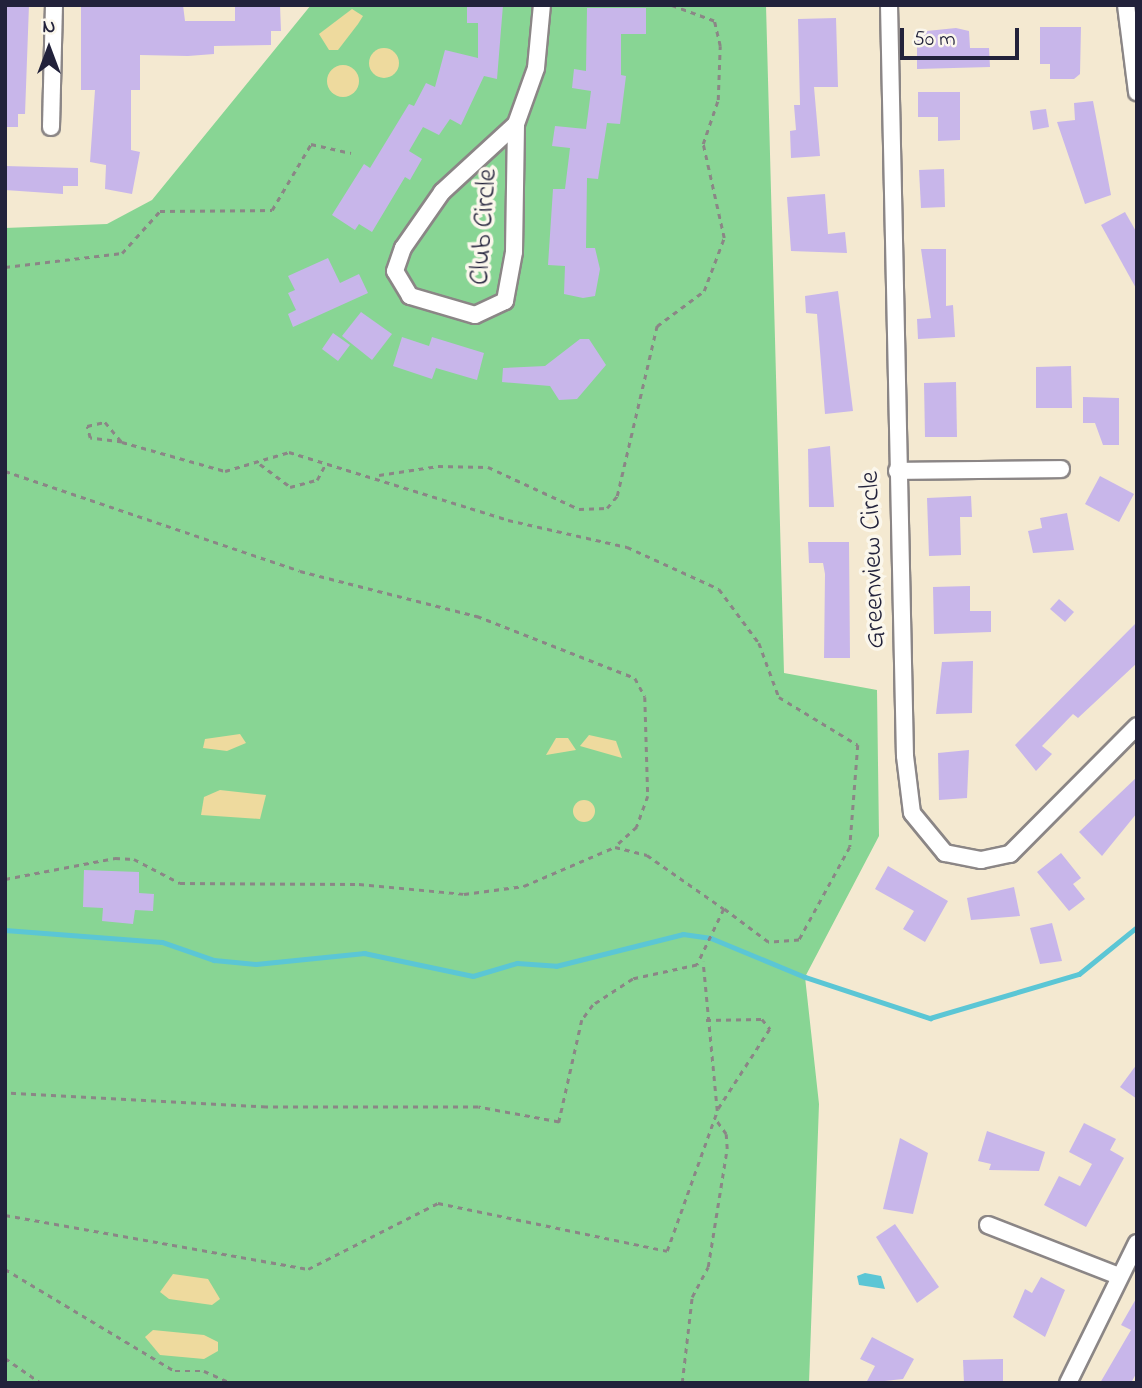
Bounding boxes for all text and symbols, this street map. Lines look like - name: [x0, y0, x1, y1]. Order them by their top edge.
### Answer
- north arrow: [14, 14, 84, 84]
- text: N: [43, 14, 55, 41]
- scale bar: [904, 14, 1023, 58]
- text: 50 m: [913, 25, 956, 55]
- street label: Club Circle: [464, 168, 506, 286]
- street label: Greenview Circle: [854, 471, 894, 649]

